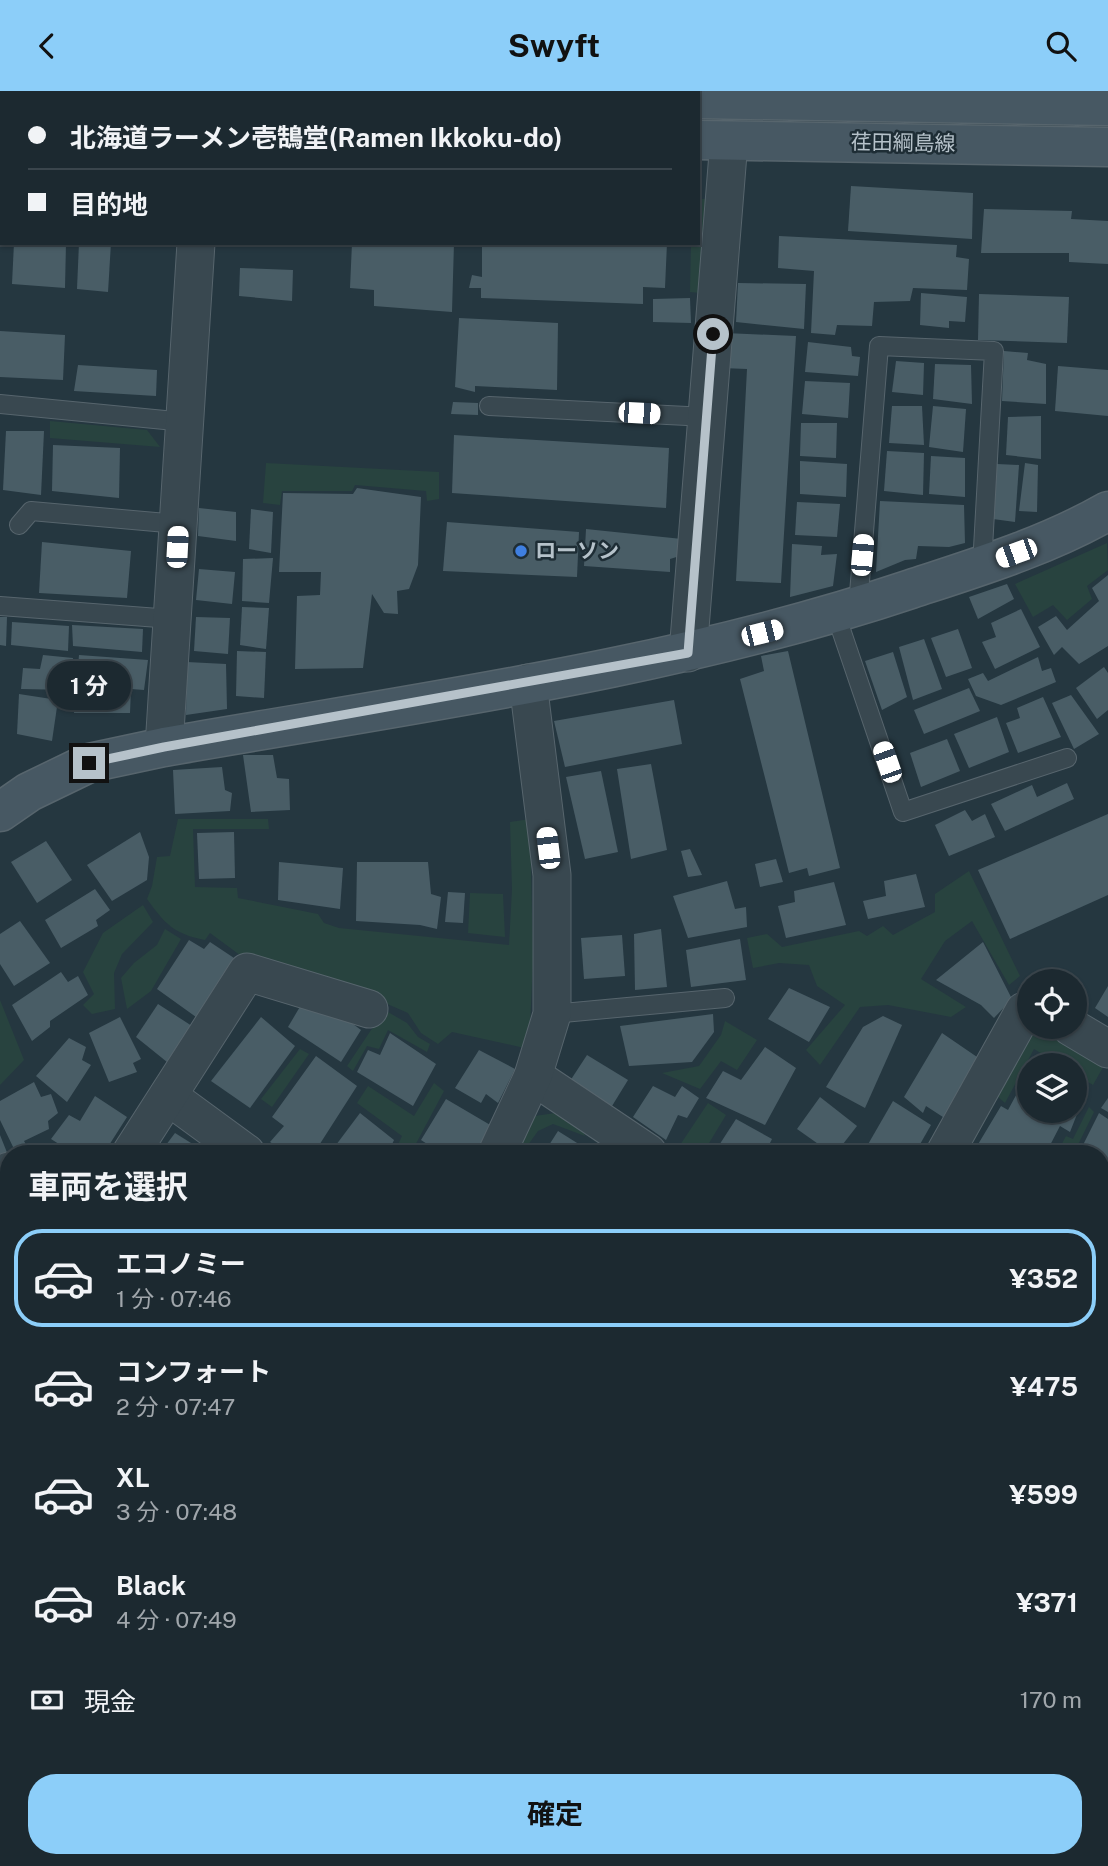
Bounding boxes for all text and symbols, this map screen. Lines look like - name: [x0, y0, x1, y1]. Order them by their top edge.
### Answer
- icon: back: [28, 27, 66, 65]
- text: Swyft: [508, 27, 600, 64]
- icon: search: [1042, 27, 1080, 65]
- text: 北海道ラーメン壱鵠堂(Ramen Ikkoku-do): [70, 122, 563, 153]
- street label: 荏田綱島線: [850, 129, 956, 156]
- text: 目的地: [70, 189, 148, 220]
- route start: [697, 318, 729, 350]
- car: [618, 401, 661, 425]
- car: [166, 525, 189, 569]
- car: [850, 533, 875, 577]
- car: [993, 536, 1040, 570]
- place label: ローソン: [535, 538, 619, 563]
- marker: ローソン: [513, 543, 529, 559]
- car: [740, 618, 785, 648]
- callout: 1 分: [47, 661, 131, 711]
- text: 1 分: [70, 672, 108, 699]
- car: [871, 739, 904, 785]
- route end: [73, 747, 105, 779]
- car: [536, 826, 561, 870]
- map controls: [1017, 969, 1087, 1123]
- button: locate: [1017, 969, 1087, 1039]
- button: layers: [1017, 1053, 1087, 1123]
- text: 車両を選択: [28, 1168, 188, 1205]
- icon: car: [32, 1247, 95, 1310]
- text: エコノミー: [116, 1248, 246, 1279]
- text: ¥352: [1010, 1263, 1078, 1294]
- text: 1 分 · 07:46: [116, 1285, 232, 1312]
- icon: car: [32, 1355, 95, 1418]
- text: コンフォート: [116, 1356, 271, 1387]
- text: ¥475: [1010, 1371, 1078, 1402]
- text: 2 分 · 07:47: [116, 1393, 235, 1420]
- text: XL: [116, 1462, 150, 1493]
- icon: car: [32, 1463, 95, 1526]
- text: ¥599: [1009, 1479, 1078, 1510]
- text: 3 分 · 07:48: [116, 1498, 237, 1525]
- text: Black: [116, 1570, 186, 1601]
- icon: car: [32, 1571, 95, 1634]
- text: ¥371: [1016, 1587, 1078, 1618]
- text: 4 分 · 07:49: [116, 1606, 237, 1633]
- icon: cash: [28, 1681, 66, 1719]
- text: 現金: [84, 1686, 136, 1717]
- text: 170 m: [1020, 1686, 1082, 1713]
- button: 確定: [28, 1774, 1082, 1854]

